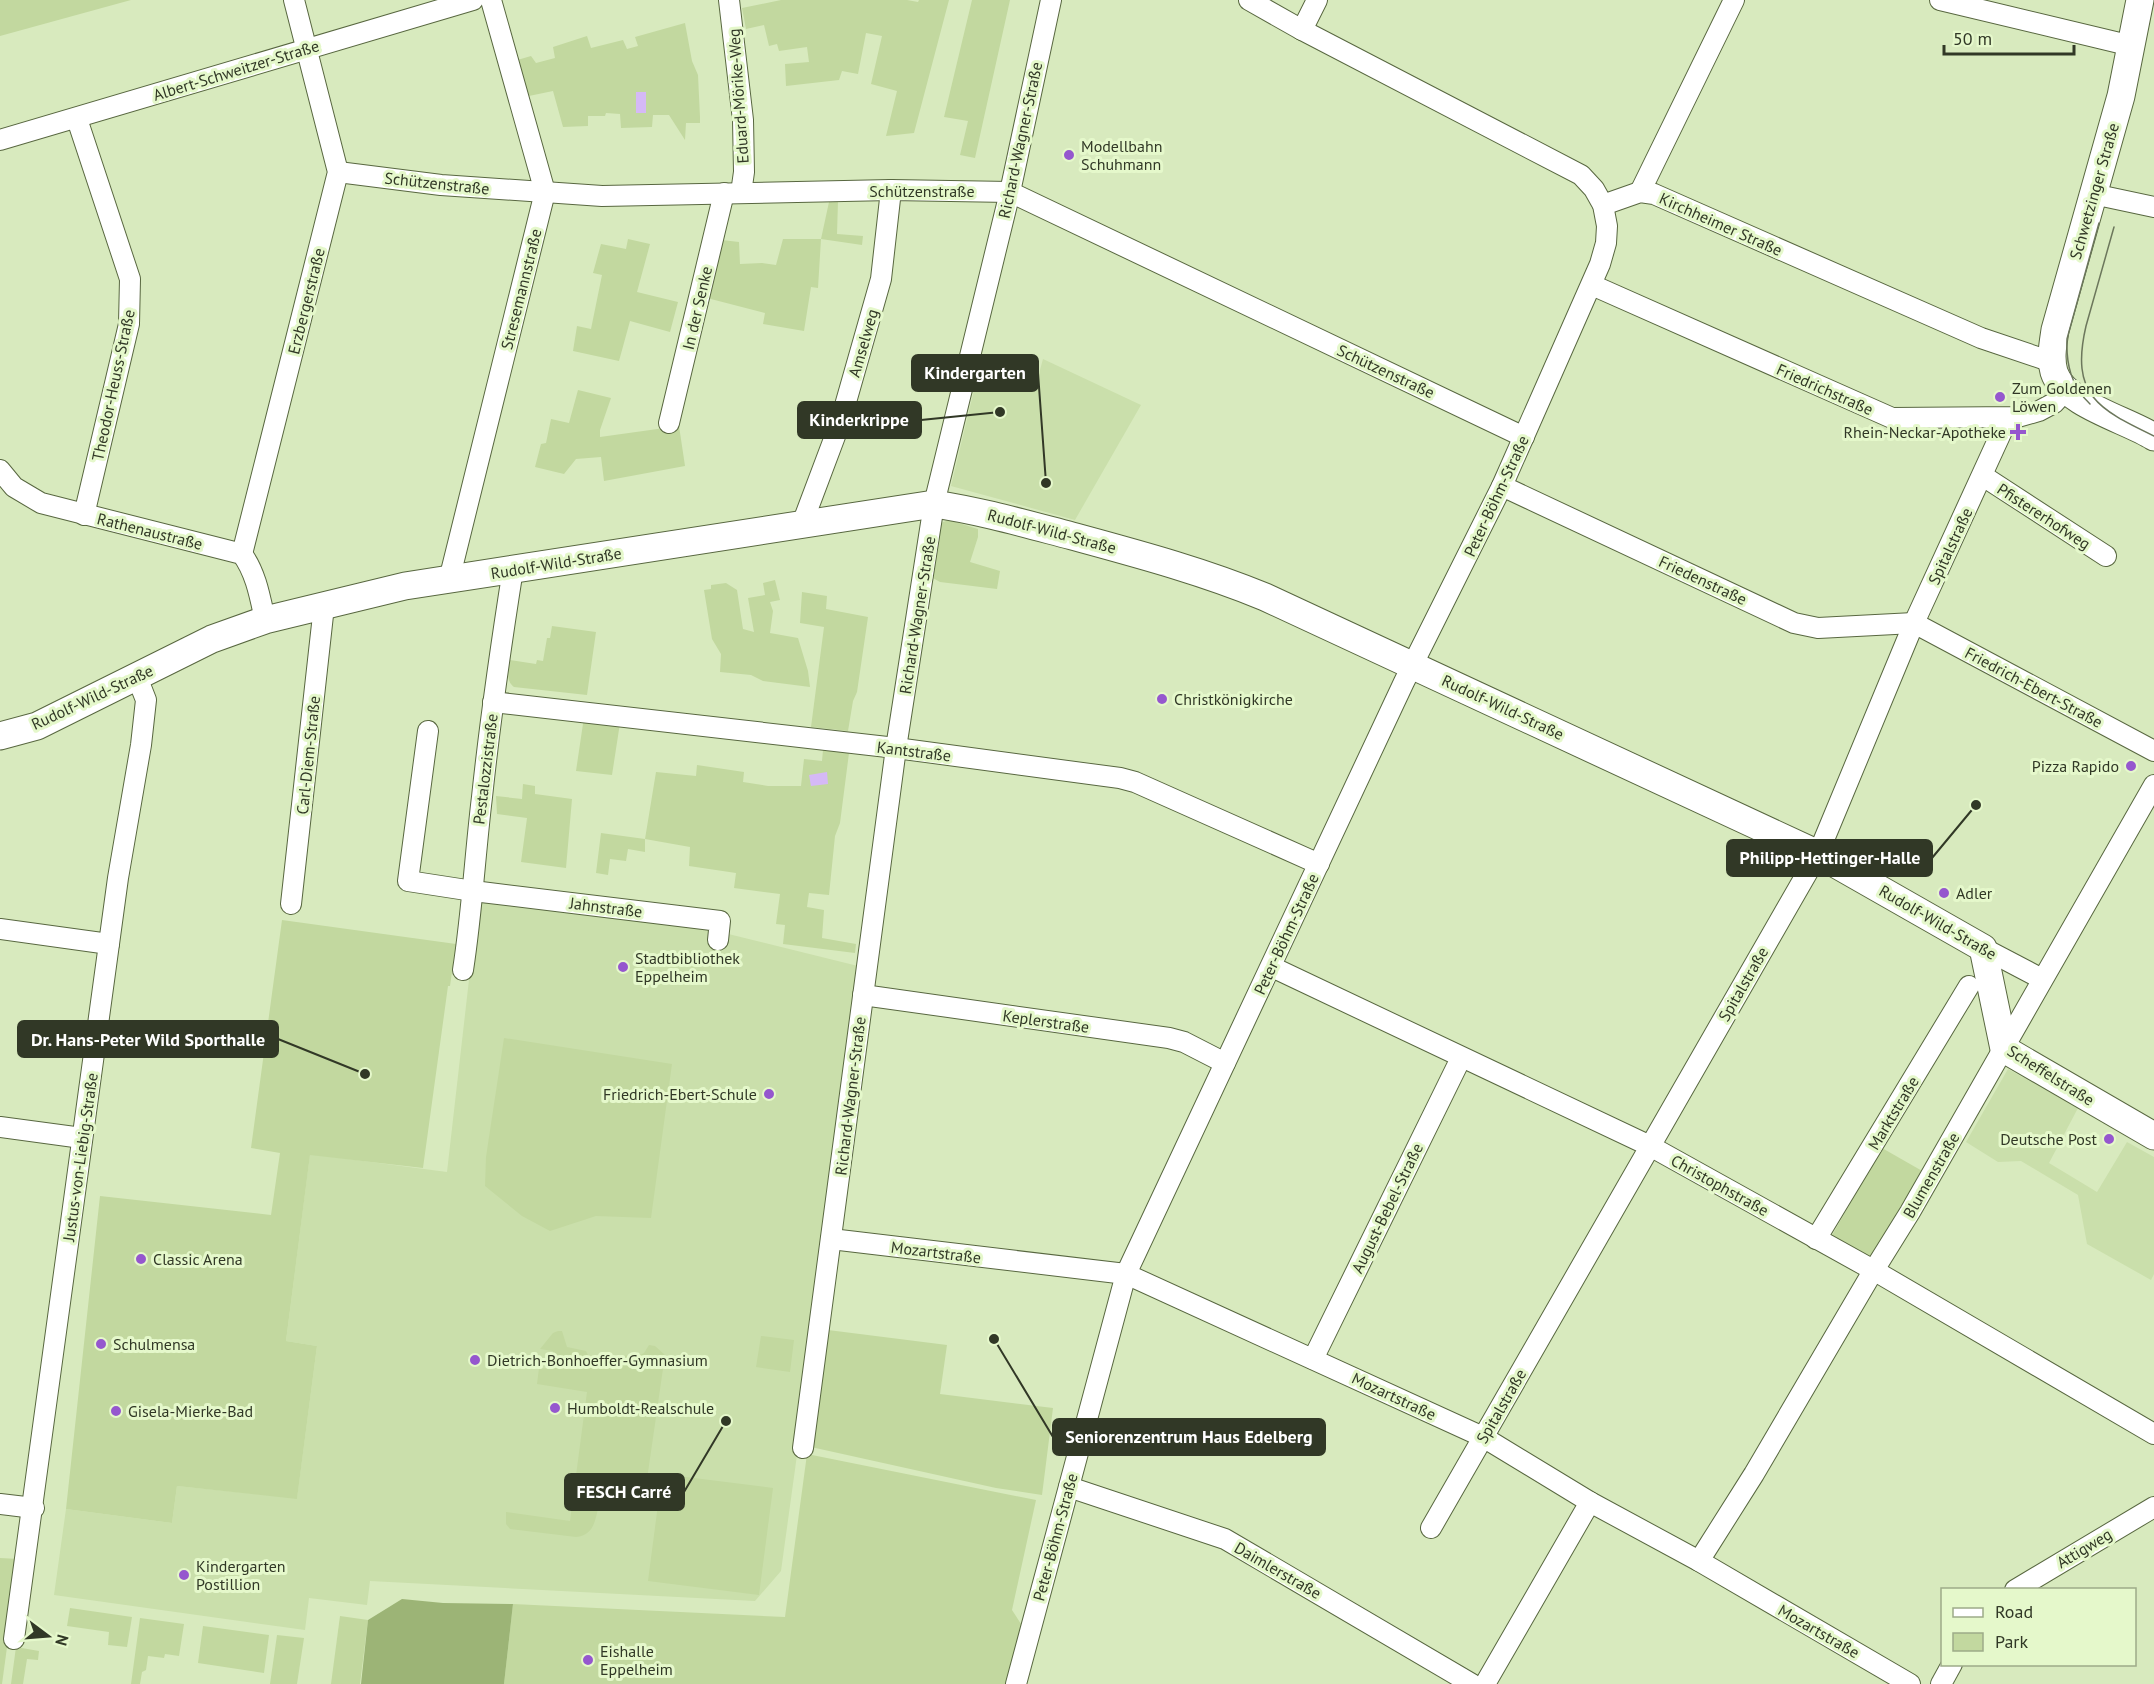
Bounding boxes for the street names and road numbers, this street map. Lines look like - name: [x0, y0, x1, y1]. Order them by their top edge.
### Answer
- street label: Eduard-Mörike-Weg: [723, 28, 753, 164]
- street label: Albert-Schweitzer-Straße: [151, 35, 321, 105]
- street label: Richard-Wagner-Straße: [994, 60, 1046, 220]
- street label: Schwetzinger Straße: [2065, 120, 2123, 262]
- street label: Schützenstraße: [384, 168, 490, 198]
- street label: Schützenstraße: [869, 181, 975, 201]
- street label: Kirchheimer Straße: [1656, 188, 1786, 260]
- street label: Stresemannstraße: [496, 226, 546, 352]
- street label: Erzbergerstraße: [283, 246, 329, 356]
- street label: In der Senke: [678, 264, 716, 352]
- street label: Amselweg: [844, 307, 882, 379]
- street label: Theodor-Heuss-Straße: [87, 308, 139, 462]
- street label: Schützenstraße: [1334, 340, 1438, 402]
- street label: Friedrichstraße: [1774, 359, 1876, 419]
- street label: Peter-Böhm-Straße: [1459, 432, 1533, 560]
- street label: Pfistererhofweg: [1994, 478, 2094, 554]
- street label: Rudolf-Wild-Straße: [986, 504, 1118, 558]
- street label: Spitalstraße: [1923, 504, 1977, 588]
- street label: Rathenaustraße: [95, 508, 205, 554]
- street label: Richard-Wagner-Straße: [895, 535, 939, 695]
- street label: Rudolf-Wild-Straße: [489, 543, 623, 583]
- street label: Friedenstraße: [1656, 551, 1750, 609]
- street label: Friedrich-Ebert-Straße: [1962, 642, 2106, 732]
- street label: Rudolf-Wild-Straße: [28, 660, 156, 734]
- street label: Rudolf-Wild-Straße: [1439, 670, 1567, 744]
- street label: Carl-Diem-Straße: [292, 695, 324, 815]
- street label: Pestalozzistraße: [468, 713, 502, 825]
- street label: Kantstraße: [876, 737, 952, 765]
- street label: Peter-Böhm-Straße: [1249, 870, 1323, 998]
- street label: Rudolf-Wild-Straße: [1876, 880, 2000, 964]
- street label: Jahnstraße: [567, 892, 644, 921]
- street label: Spitalstraße: [1714, 943, 1772, 1025]
- street label: Keplerstraße: [1001, 1005, 1091, 1037]
- street label: Richard-Wagner-Straße: [830, 1016, 870, 1176]
- street label: Scheffelstraße: [2004, 1040, 2098, 1110]
- street label: Justus-von-Liebig-Straße: [58, 1071, 102, 1244]
- street label: Marktstraße: [1863, 1073, 1923, 1153]
- street label: Blumenstraße: [1898, 1129, 1964, 1221]
- street label: August-Bebel-Straße: [1347, 1140, 1427, 1276]
- street label: Christophstraße: [1668, 1150, 1772, 1220]
- street label: Mozartstraße: [890, 1237, 982, 1267]
- street label: Spitalstraße: [1472, 1365, 1530, 1447]
- street label: Mozartstraße: [1349, 1368, 1439, 1424]
- street label: Peter-Böhm-Straße: [1028, 1471, 1082, 1603]
- street label: Attigweg: [2053, 1524, 2115, 1572]
- street label: Daimlerstraße: [1231, 1537, 1325, 1603]
- street label: Mozartstraße: [1775, 1600, 1863, 1662]

